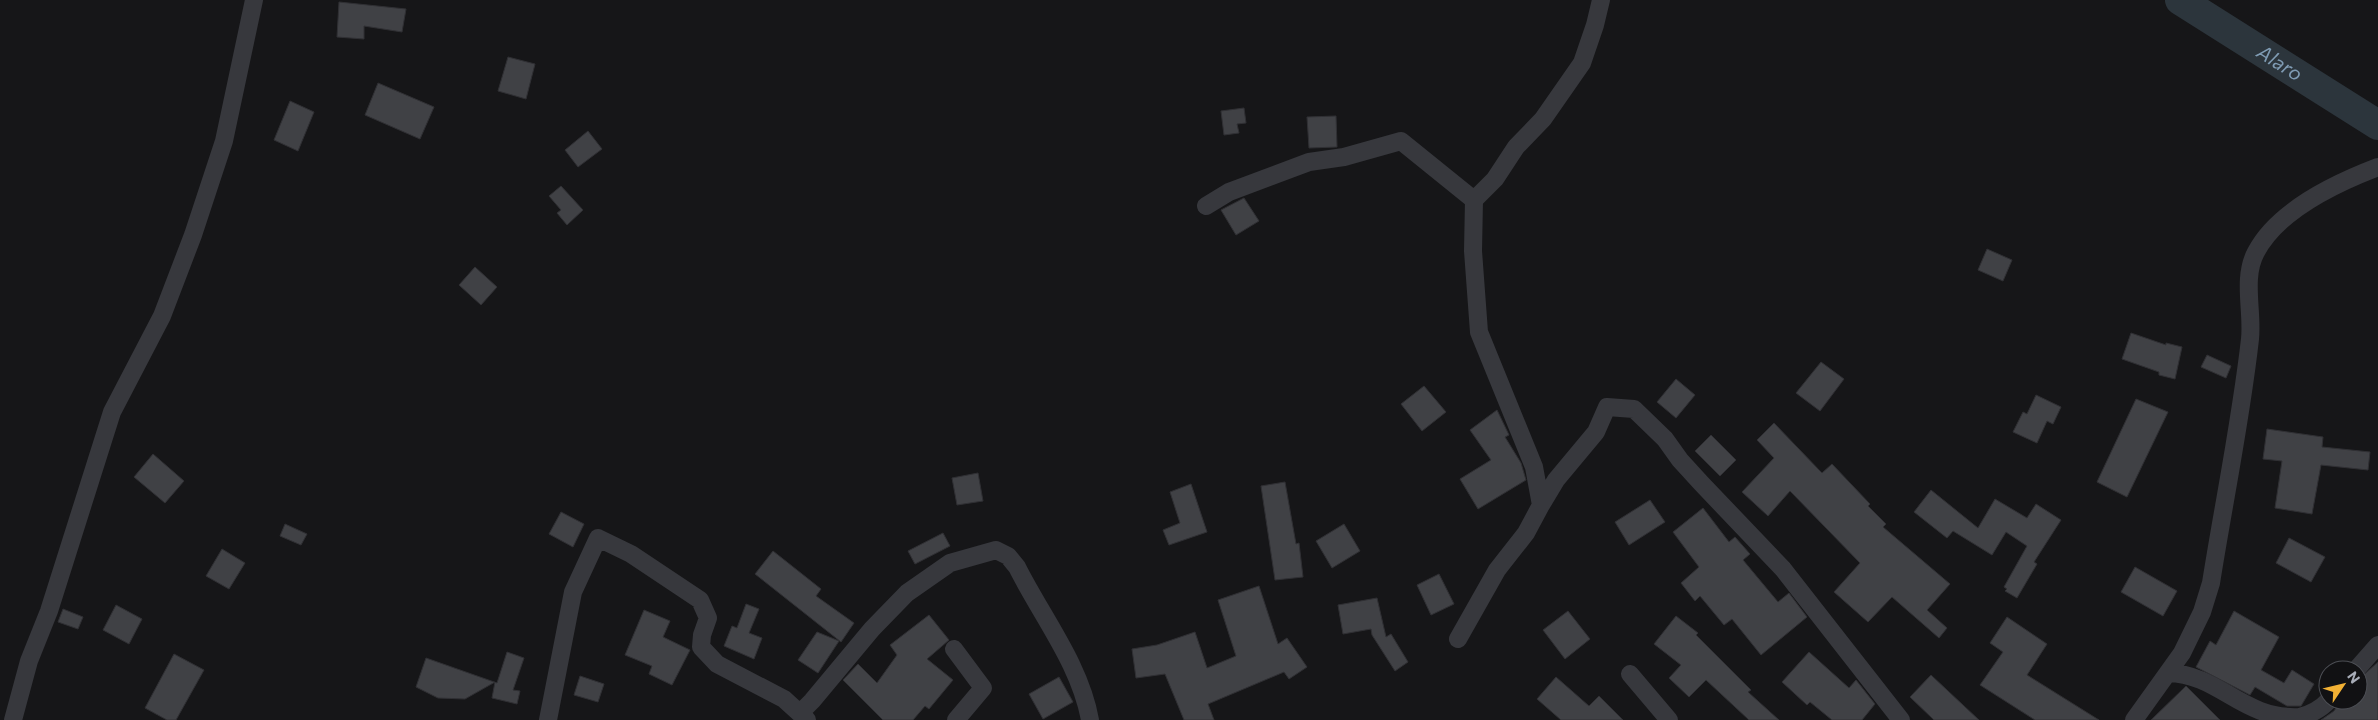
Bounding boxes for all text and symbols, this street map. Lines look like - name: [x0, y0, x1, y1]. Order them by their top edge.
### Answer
- water label: Alaro: [2252, 38, 2307, 85]
- north arrow: [2318, 660, 2368, 710]
- text: N: [2344, 668, 2364, 686]

